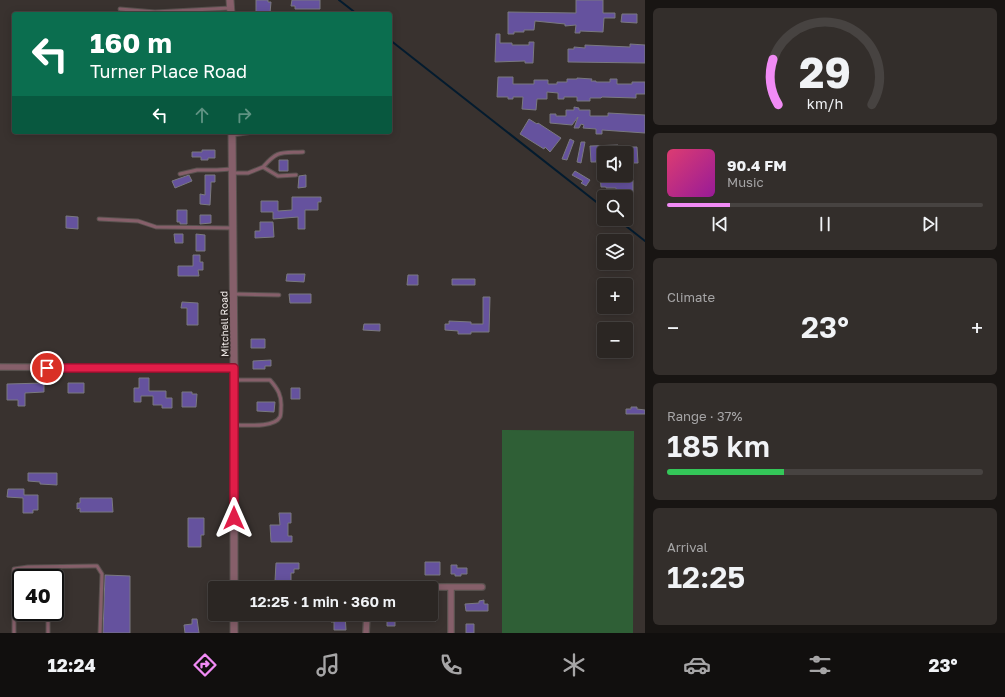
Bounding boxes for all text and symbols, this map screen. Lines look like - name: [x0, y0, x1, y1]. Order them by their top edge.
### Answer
- text: 160 m: [90, 26, 172, 59]
- icon: left: [24, 28, 76, 80]
- text: 29: [799, 46, 851, 96]
- text: Turner Place Road: [90, 60, 247, 82]
- text: km/h: [807, 94, 843, 111]
- icon: left: [149, 104, 171, 126]
- icon: ahead: [191, 104, 213, 126]
- icon: right: [233, 104, 255, 126]
- map controls: [597, 146, 633, 358]
- button: sound: [597, 146, 633, 182]
- text: 90.4 FM: [727, 156, 786, 174]
- text: Music: [727, 174, 764, 190]
- button: search: [597, 190, 633, 226]
- icon: previous: [709, 213, 731, 235]
- icon: pause: [814, 213, 836, 235]
- icon: next: [919, 213, 941, 235]
- button: layers: [597, 234, 633, 270]
- button: +: [597, 278, 633, 314]
- text: Climate: [667, 289, 715, 305]
- street label: Mitchell Road: [217, 291, 231, 357]
- text: 23°: [801, 309, 849, 345]
- text: −: [667, 314, 679, 341]
- text: +: [971, 314, 983, 341]
- button: −: [597, 322, 633, 358]
- pin: [30, 351, 64, 385]
- icon: arrive: [36, 357, 58, 379]
- text: Range · 37%: [667, 408, 742, 424]
- text: 185 km: [667, 428, 770, 464]
- position arrow: [213, 497, 255, 539]
- text: Arrival: [667, 539, 708, 555]
- text: 12:25: [667, 559, 745, 595]
- speed limit sign: 40: [12, 569, 64, 621]
- text: 12:25 · 1 min · 360 m: [250, 592, 396, 610]
- icon: directions: [191, 651, 219, 679]
- icon: music: [314, 651, 342, 679]
- icon: phone: [437, 651, 465, 679]
- icon: climate: [560, 651, 588, 679]
- icon: car: [683, 651, 711, 679]
- icon: filters: [806, 651, 834, 679]
- text: 12:24: [47, 654, 96, 676]
- text: 23°: [929, 654, 958, 676]

